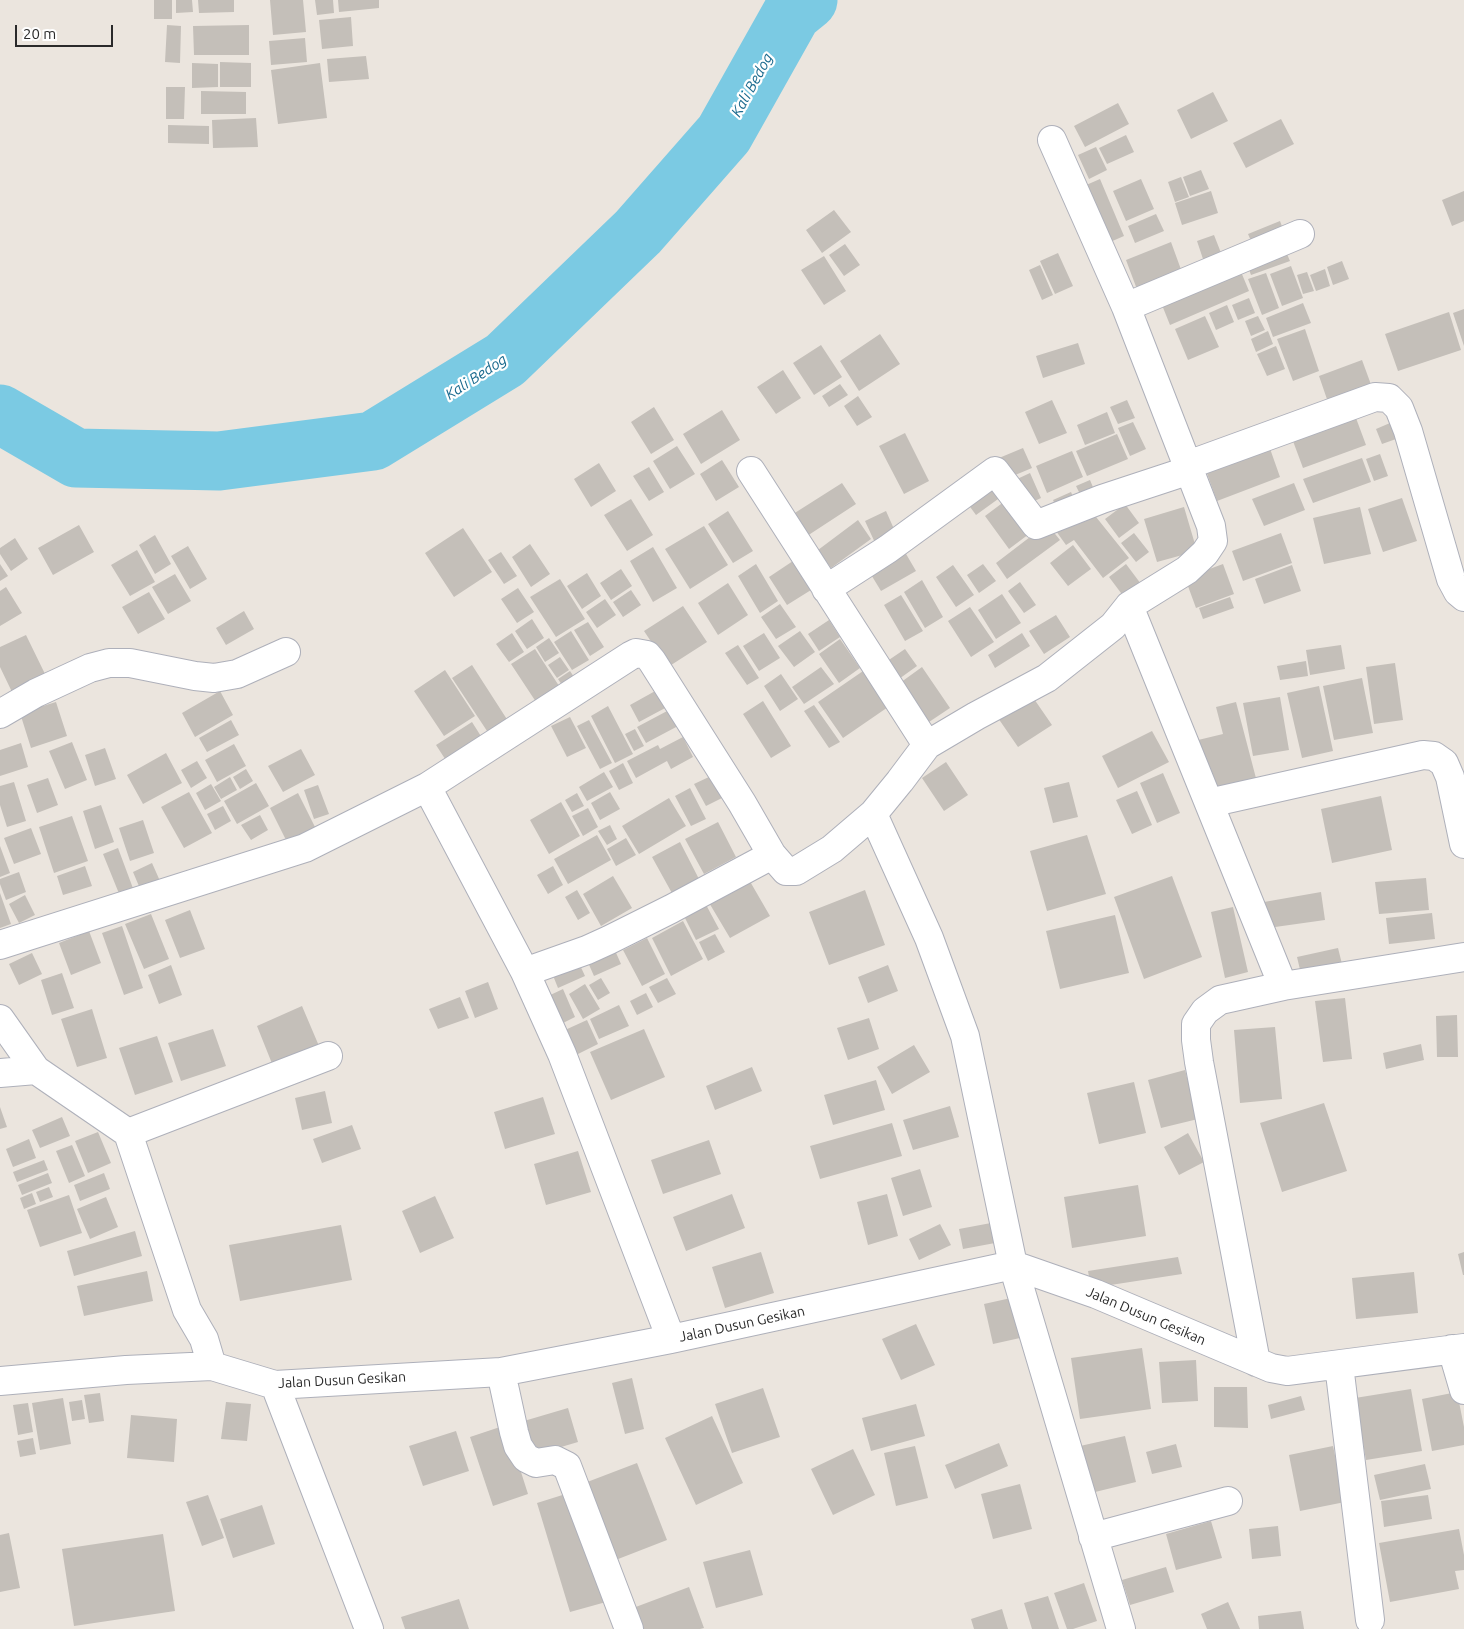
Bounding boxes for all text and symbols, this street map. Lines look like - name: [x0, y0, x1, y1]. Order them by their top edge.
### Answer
- scale bar: [18, 15, 115, 47]
- text: 20 m: [23, 25, 56, 42]
- water label: Kali Bedog: [727, 50, 777, 120]
- water label: Kali Bedog: [442, 350, 510, 404]
- street label: Jalan Dusun Gesikan: [1084, 1283, 1208, 1349]
- street label: Jalan Dusun Gesikan: [678, 1302, 806, 1346]
- street label: Jalan Dusun Gesikan: [278, 1368, 406, 1392]

